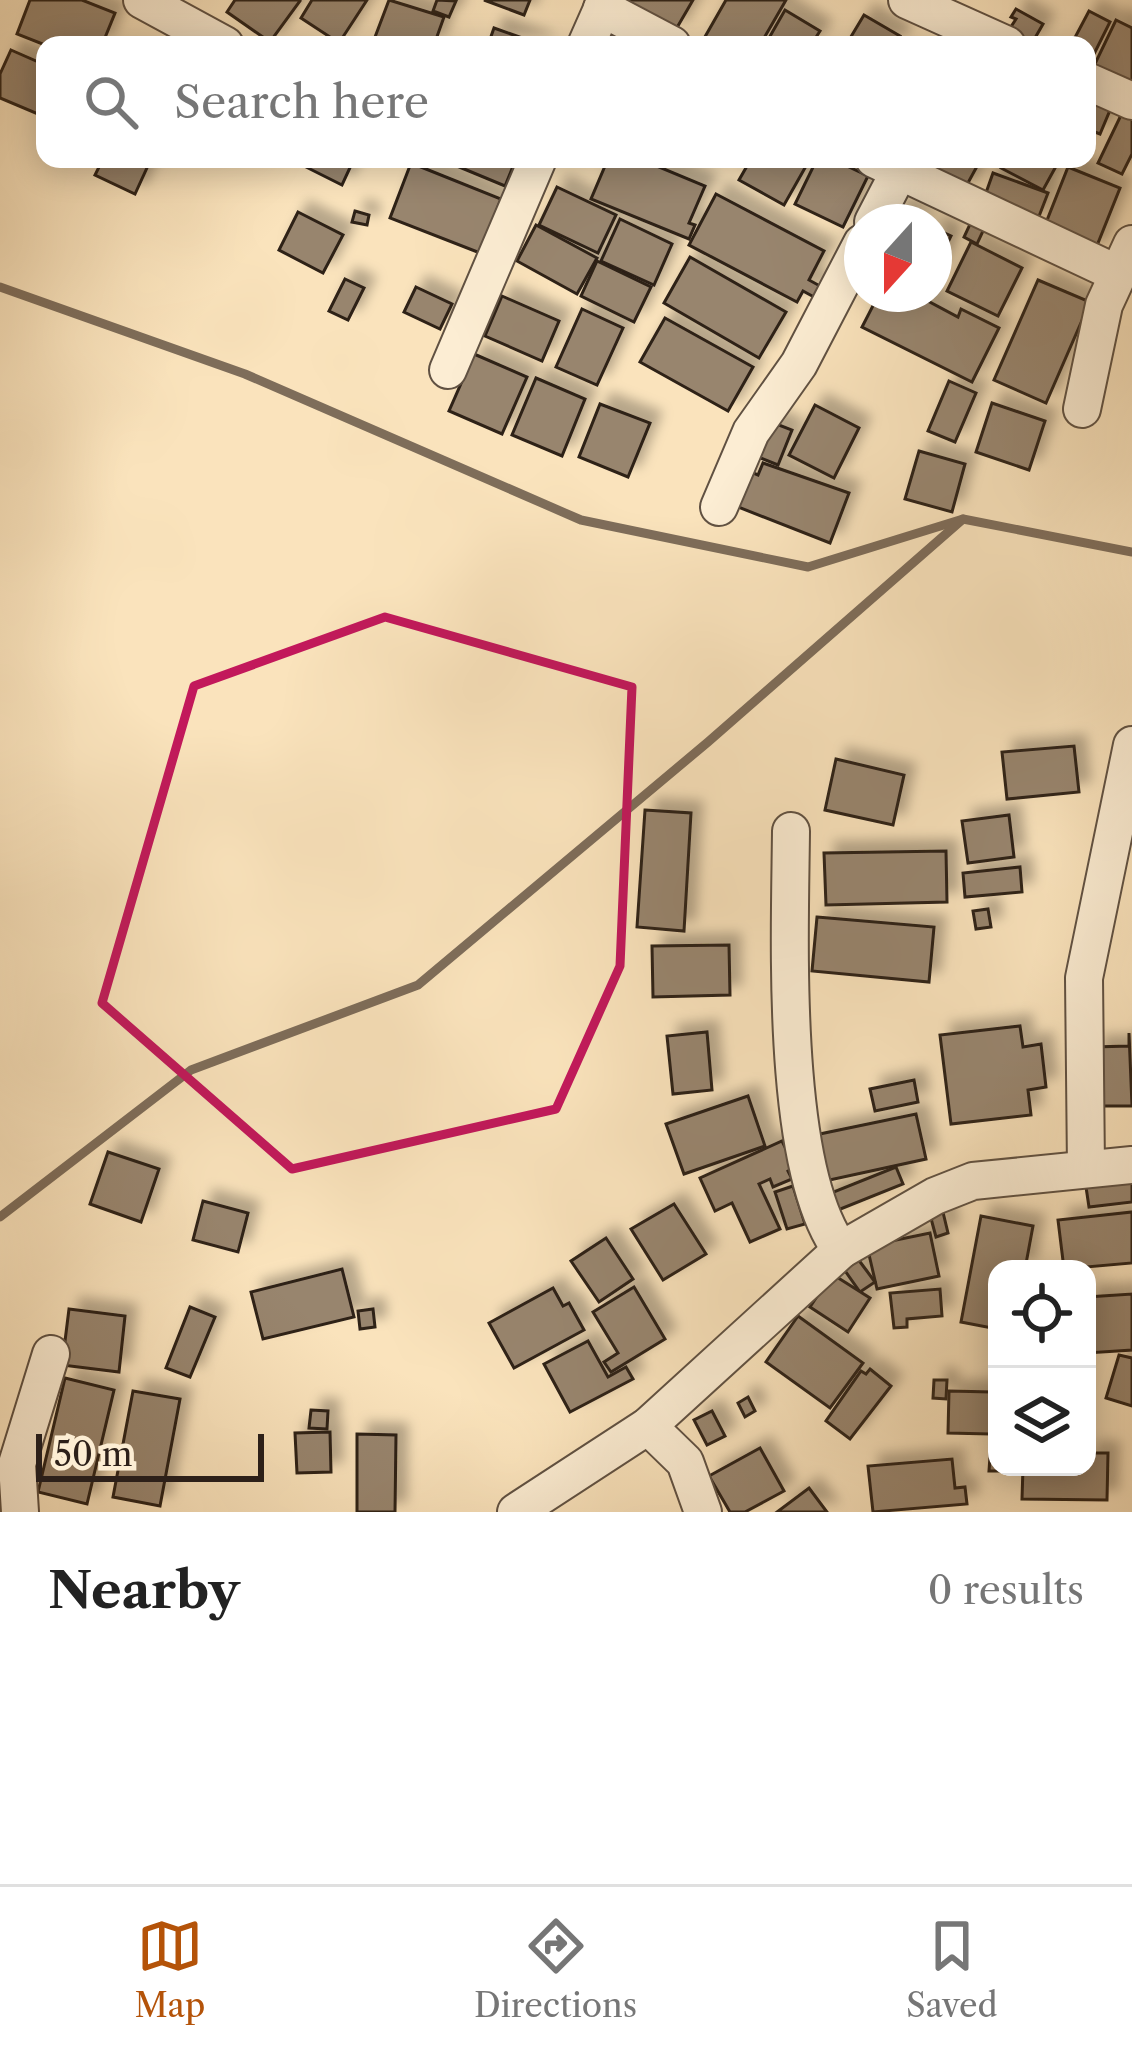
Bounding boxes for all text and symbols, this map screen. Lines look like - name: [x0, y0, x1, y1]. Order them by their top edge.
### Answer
- search box: [36, 36, 1096, 168]
- icon: search: [78, 69, 144, 135]
- text: Search here: [174, 74, 429, 130]
- north arrow: [844, 204, 952, 312]
- map controls: [988, 1260, 1096, 1476]
- button: locate: [988, 1260, 1096, 1368]
- button: layers: [988, 1368, 1096, 1476]
- scale bar: [36, 1428, 264, 1481]
- text: 50 m: [54, 1434, 132, 1475]
- text: Nearby: [48, 1559, 240, 1621]
- text: 0 results: [928, 1566, 1084, 1614]
- tab: Map: [134, 1913, 205, 2026]
- tab: Directions: [474, 1913, 637, 2026]
- tab: Saved: [906, 1913, 998, 2026]

